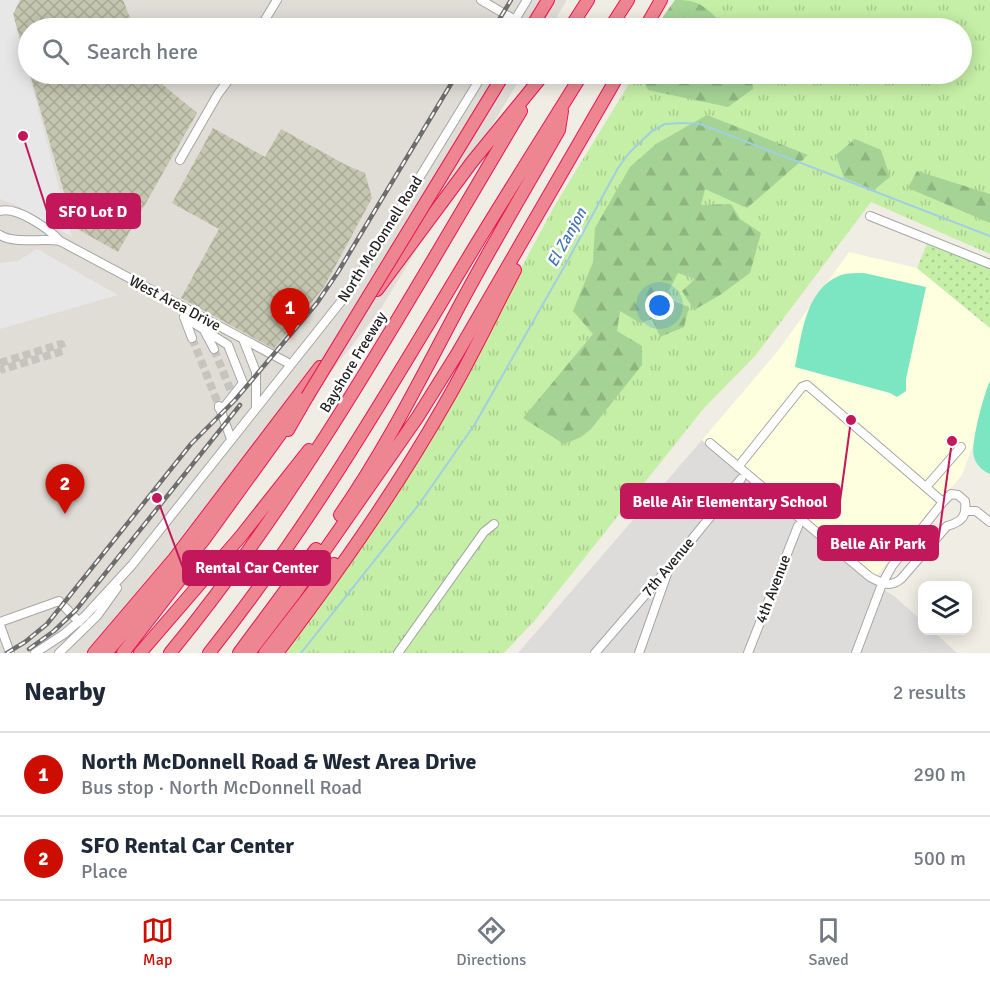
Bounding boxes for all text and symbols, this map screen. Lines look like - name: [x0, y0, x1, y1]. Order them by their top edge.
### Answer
- search box: [18, 18, 972, 84]
- icon: search: [39, 35, 72, 68]
- text: Search here: [87, 38, 198, 65]
- street label: North McDonnell Road: [334, 173, 426, 305]
- callout: SFO Lot D: [47, 194, 140, 228]
- text: SFO Lot D: [59, 202, 127, 222]
- water label: El Zanjon: [543, 203, 592, 270]
- street label: West Area Drive: [126, 271, 224, 335]
- pin: 1: [270, 288, 310, 338]
- your location: [645, 291, 674, 320]
- street label: Bayshore Freeway: [316, 308, 390, 416]
- pin: 2: [46, 464, 84, 514]
- callout: Belle Air Elementary School: [621, 484, 840, 518]
- text: Belle Air Elementary School: [633, 492, 827, 512]
- callout: Belle Air Park: [818, 526, 938, 560]
- street label: 7th Avenue: [638, 534, 698, 600]
- text: Belle Air Park: [830, 534, 927, 554]
- callout: Rental Car Center: [183, 551, 330, 585]
- street label: 4th Avenue: [752, 552, 794, 626]
- text: Rental Car Center: [195, 558, 319, 578]
- map controls: [918, 581, 972, 635]
- button: layers: [918, 581, 972, 635]
- text: Nearby: [24, 676, 105, 708]
- text: 2 results: [893, 680, 966, 705]
- text: North McDonnell Road & West Area Drive: [81, 748, 476, 775]
- text: 1: [38, 762, 49, 787]
- text: 290 m: [913, 762, 966, 787]
- text: Bus stop · North McDonnell Road: [81, 775, 362, 800]
- text: SFO Rental Car Center: [81, 832, 294, 859]
- text: 2: [38, 846, 49, 871]
- text: 500 m: [913, 846, 966, 871]
- text: Place: [81, 859, 128, 884]
- tab: Map: [141, 914, 174, 970]
- tab: Directions: [456, 914, 526, 970]
- tab: Saved: [809, 914, 849, 970]

